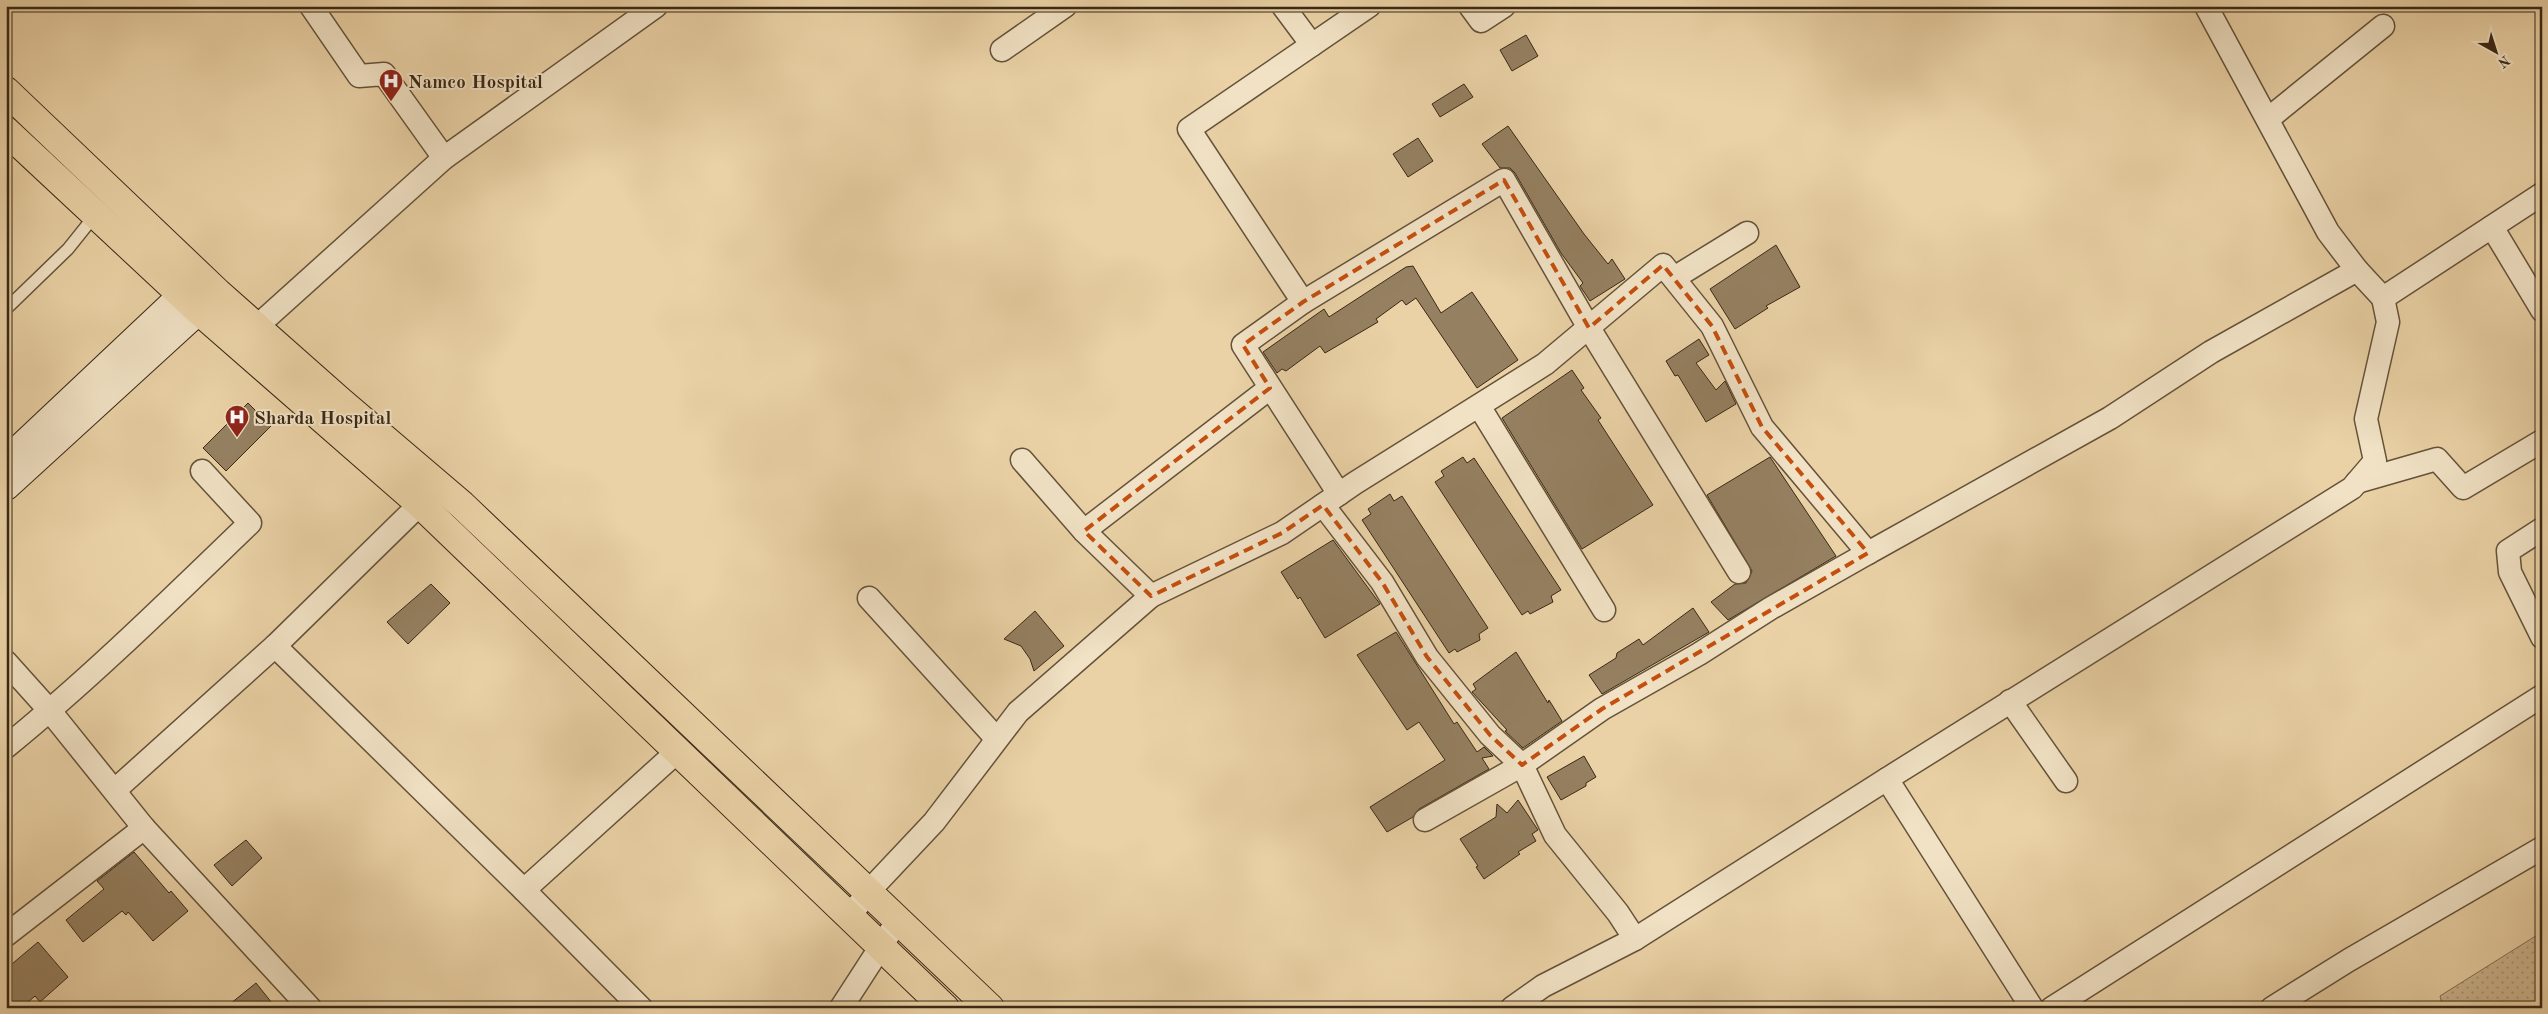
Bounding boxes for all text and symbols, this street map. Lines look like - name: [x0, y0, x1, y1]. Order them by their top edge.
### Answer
- north arrow: [2470, 28, 2520, 78]
- text: N: [2495, 53, 2512, 70]
- hospital icon: Namco Hospital: [378, 68, 404, 102]
- place label: Namco Hospital: [408, 74, 543, 93]
- hospital icon: Sharda Hospital: [224, 404, 250, 438]
- place label: Sharda Hospital: [254, 410, 391, 429]

